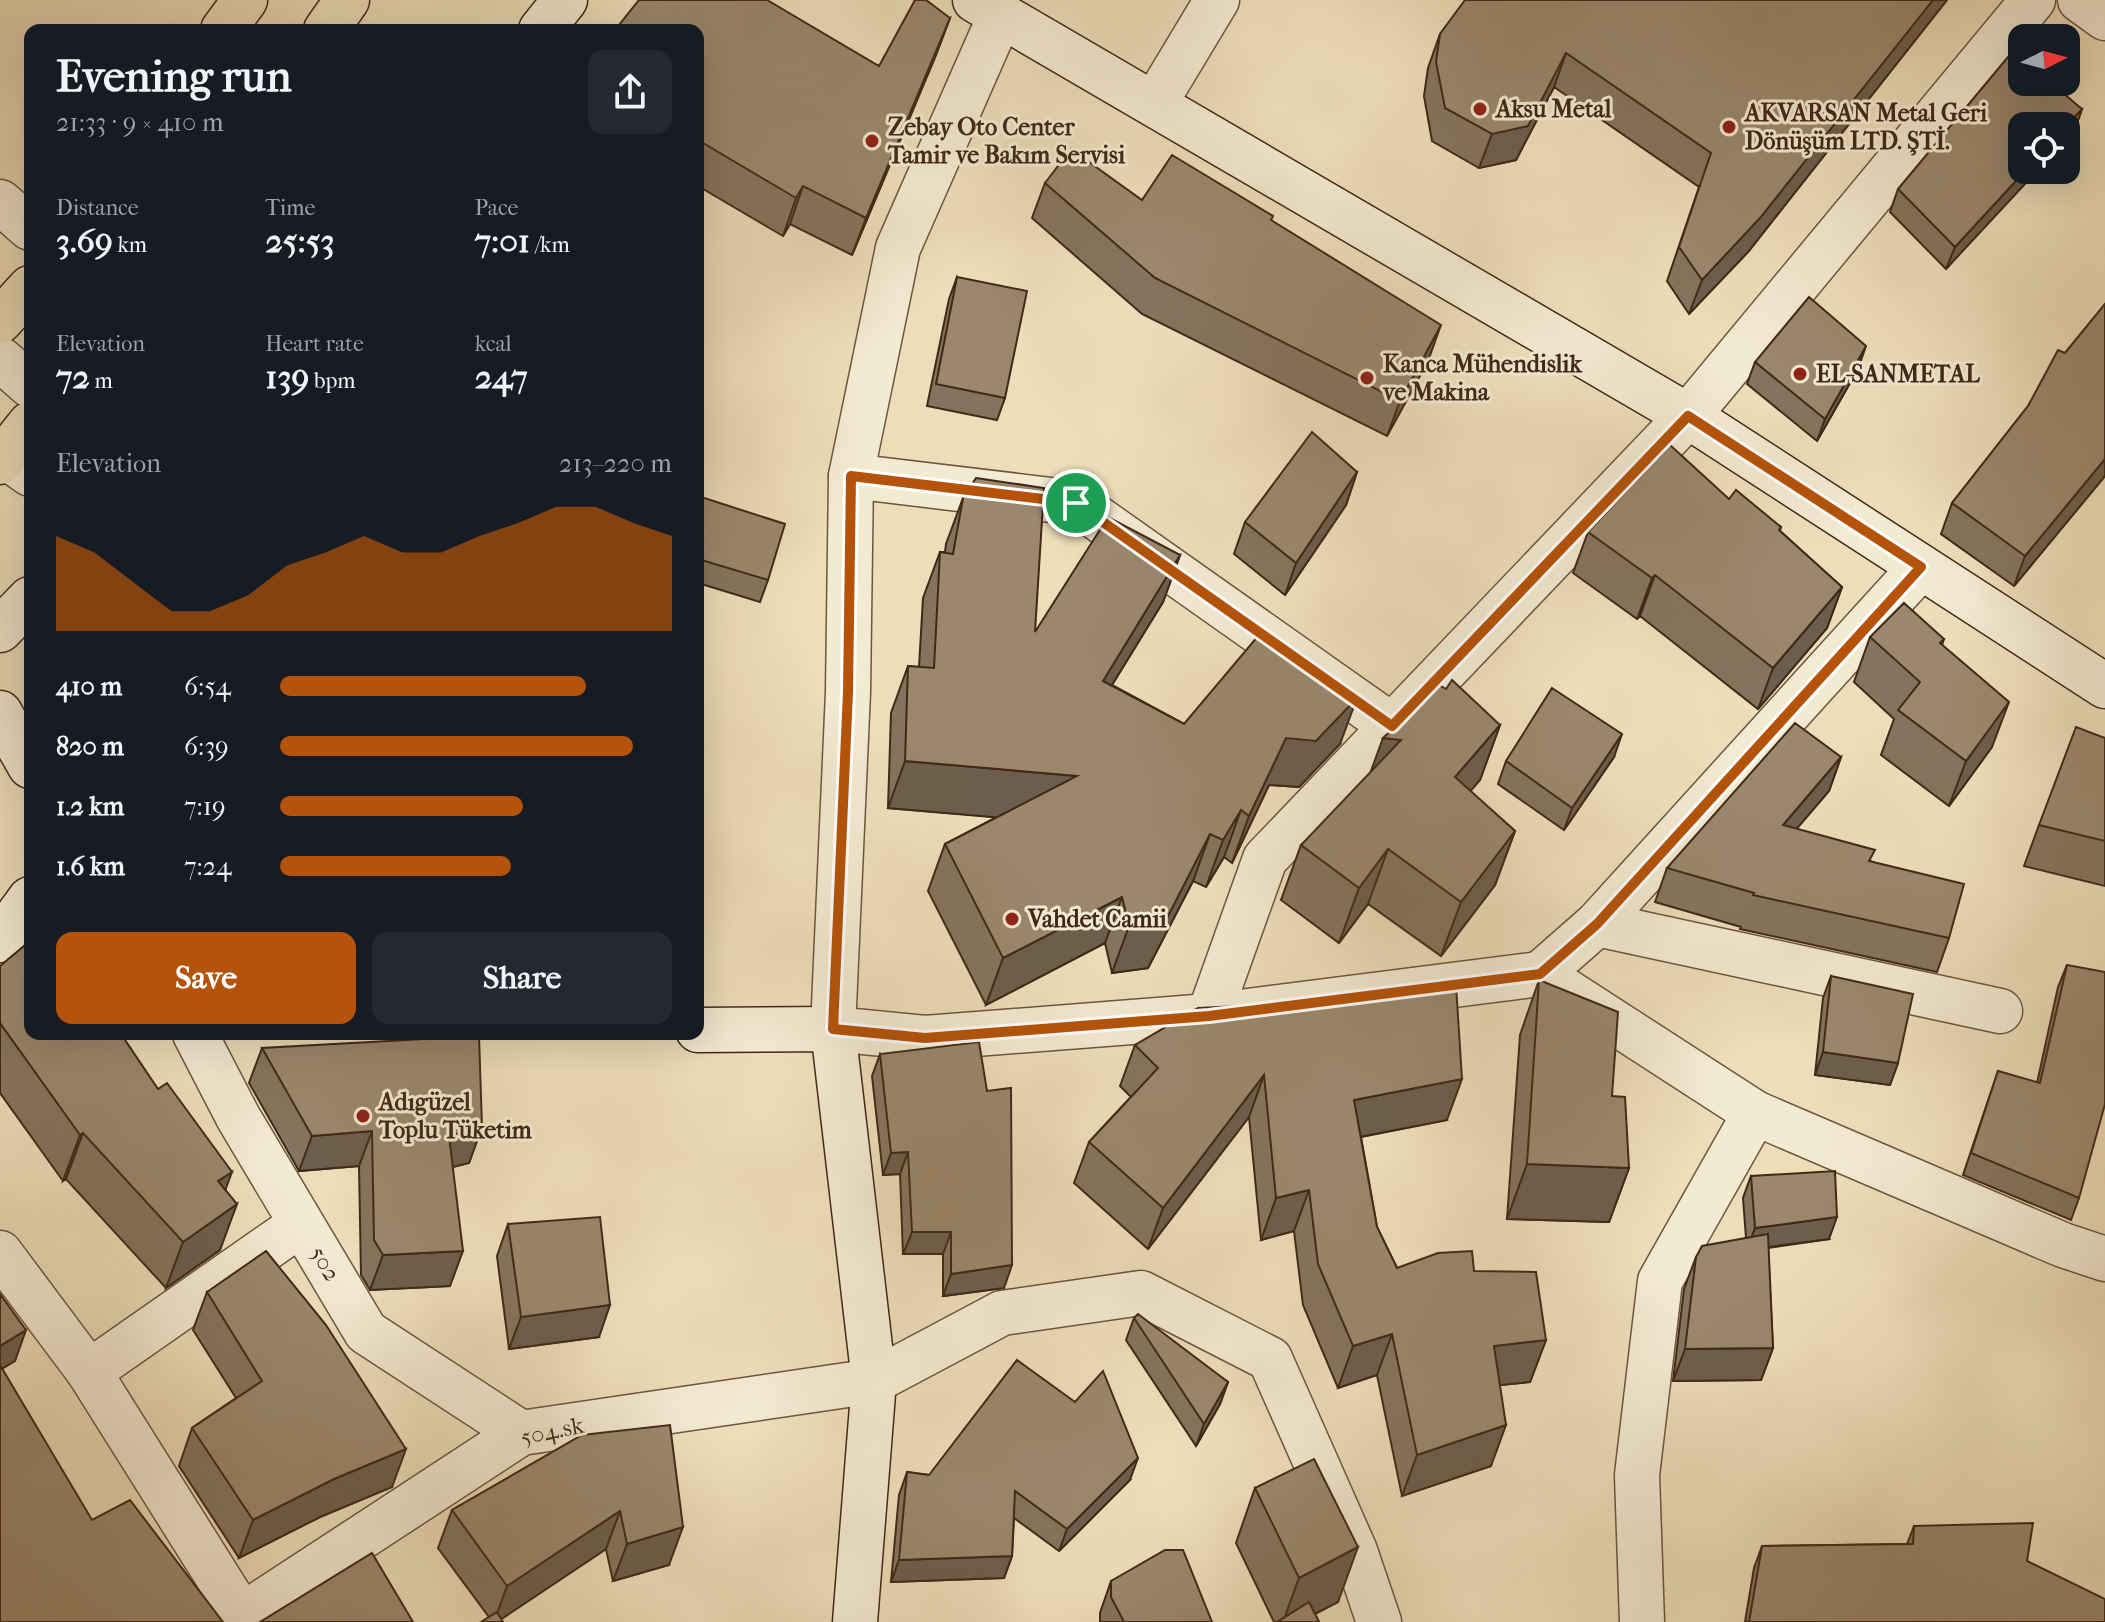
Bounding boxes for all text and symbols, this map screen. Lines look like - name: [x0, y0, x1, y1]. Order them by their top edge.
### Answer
- north arrow: [2008, 24, 2080, 96]
- map controls: [2008, 24, 2080, 184]
- button: share: [588, 50, 672, 134]
- text: Evening run: [56, 51, 291, 102]
- place label: Aksu Metal: [1494, 95, 1612, 123]
- place label: AKVARSAN Metal Geri Dönüşüm LTD. ŞTİ.: [1743, 99, 1988, 156]
- marker: Aksu Metal: [1471, 100, 1489, 118]
- text: 21:33 · 9 × 410 m: [56, 107, 224, 138]
- button: locate: [2008, 112, 2080, 184]
- place label: Zebay Oto Center Tamir ve Bakım Servisi: [887, 113, 1126, 169]
- marker: AKVARSAN Metal Geri Dönüşüm LTD. ŞTİ.: [1720, 118, 1738, 136]
- marker: Zebay Oto Center Tamir ve Bakım Servisi: [863, 132, 881, 150]
- text: Distance: [56, 195, 139, 221]
- text: Time: [265, 195, 315, 221]
- text: Pace: [475, 195, 518, 221]
- text: 3.69: [56, 221, 113, 261]
- text: 25:53: [265, 221, 334, 261]
- text: 7:01: [475, 221, 530, 261]
- text: km: [113, 232, 147, 258]
- text: /km: [530, 232, 570, 258]
- text: Elevation: [56, 331, 145, 357]
- text: Heart rate: [265, 331, 364, 357]
- text: kcal: [475, 331, 512, 357]
- place label: Kanca Mühendislik ve Makina: [1382, 350, 1582, 406]
- text: 72: [56, 357, 90, 397]
- text: 139: [265, 357, 309, 397]
- text: 247: [475, 357, 528, 397]
- place label: EL-SANMETAL: [1816, 360, 1980, 388]
- marker: EL-SANMETAL: [1791, 365, 1809, 383]
- text: m: [90, 368, 113, 394]
- text: bpm: [309, 368, 356, 394]
- marker: Kanca Mühendislik ve Makina: [1358, 369, 1376, 387]
- text: Elevation: [56, 448, 161, 479]
- text: 213–220 m: [559, 448, 672, 479]
- pin: [1042, 469, 1110, 537]
- icon: arrive: [1054, 481, 1098, 525]
- text: 410 m: [56, 671, 122, 702]
- text: 6:54: [184, 671, 231, 702]
- text: 820 m: [56, 731, 124, 762]
- text: 6:39: [184, 731, 229, 762]
- text: 1.2 km: [56, 791, 124, 822]
- text: 7:19: [184, 791, 226, 822]
- text: 1.6 km: [56, 851, 125, 882]
- text: 7:24: [184, 851, 232, 882]
- place label: Vahdet Camii: [1027, 905, 1168, 933]
- marker: Vahdet Camii: [1003, 910, 1021, 928]
- button: Save: [56, 932, 356, 1024]
- button: Share: [372, 932, 672, 1024]
- place label: Adıgüzel Toplu Tüketim: [377, 1088, 533, 1144]
- marker: Adıgüzel Toplu Tüketim: [354, 1107, 372, 1125]
- street label: 502: [304, 1241, 346, 1286]
- street label: 504.sk: [518, 1411, 587, 1451]

